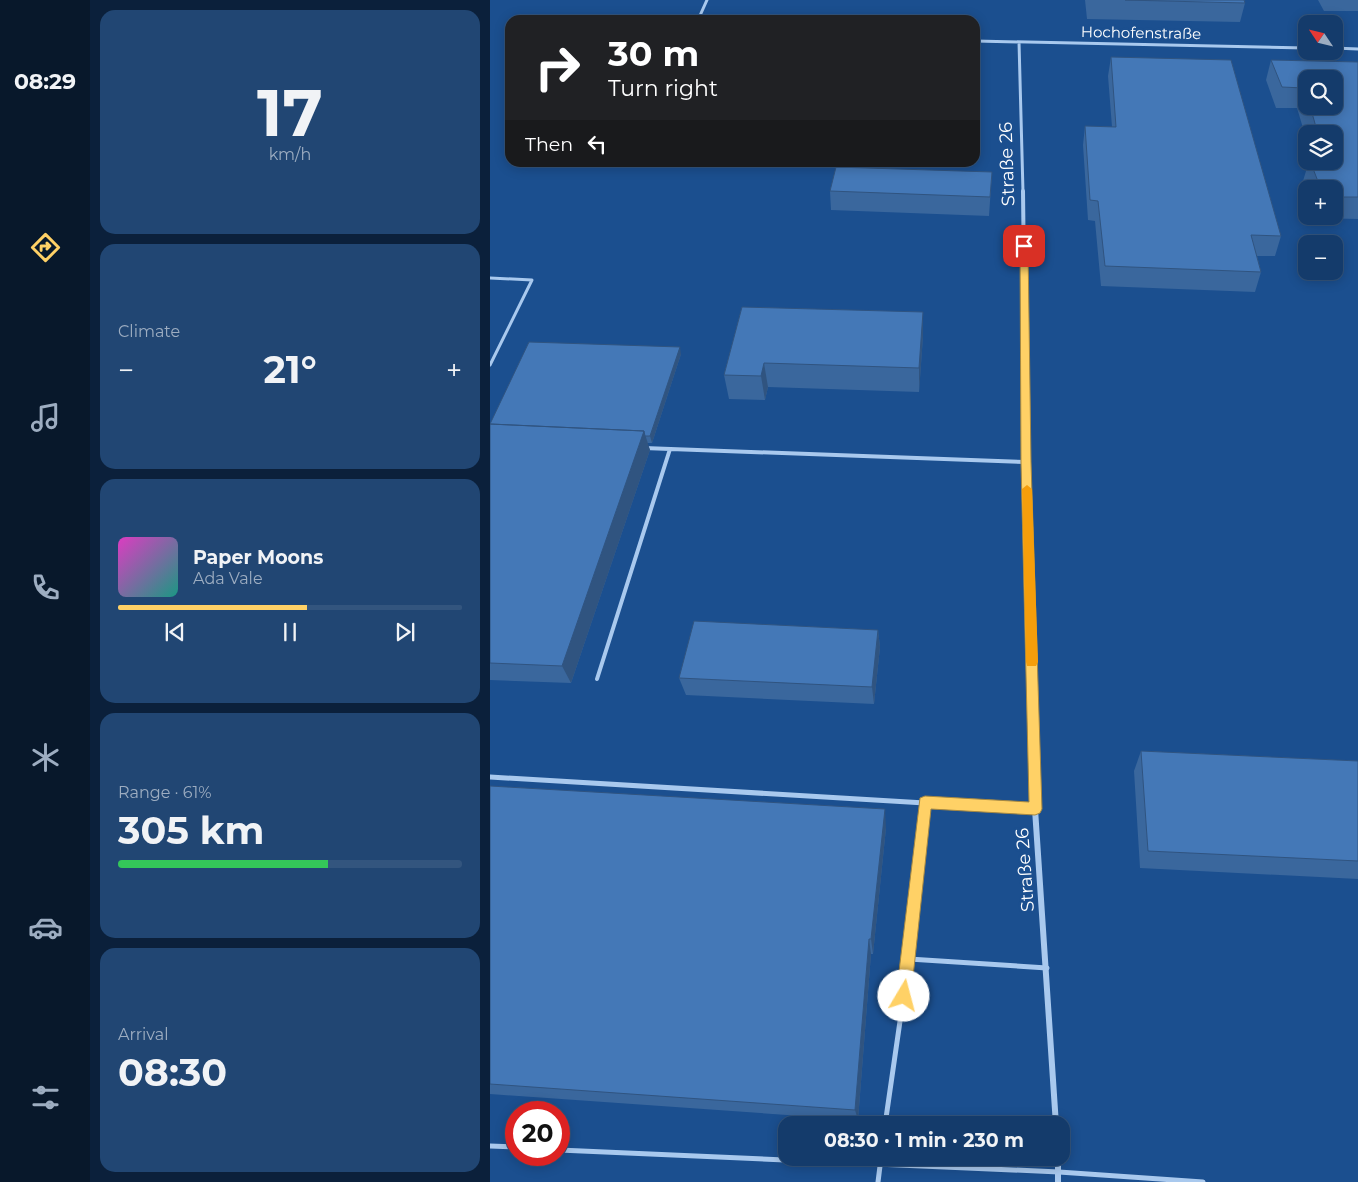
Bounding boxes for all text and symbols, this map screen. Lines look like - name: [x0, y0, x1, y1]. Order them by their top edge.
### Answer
- north arrow: [1298, 15, 1342, 60]
- map controls: [1298, 15, 1343, 280]
- street label: Hochofenstraße: [1081, 22, 1201, 43]
- text: 30 m: [608, 32, 699, 75]
- icon: right: [525, 35, 590, 100]
- text: 08:29: [14, 68, 76, 95]
- button: search: [1298, 70, 1343, 115]
- text: 17: [257, 73, 323, 152]
- text: Turn right: [608, 75, 718, 102]
- street label: Straße 26: [995, 121, 1019, 206]
- button: layers: [1298, 125, 1343, 170]
- icon: left: [583, 130, 611, 158]
- text: Then: [525, 133, 573, 156]
- text: km/h: [269, 145, 311, 164]
- button: +: [1298, 180, 1343, 225]
- pin: [1003, 225, 1045, 267]
- icon: directions: [28, 230, 63, 265]
- icon: arrive: [1010, 232, 1038, 260]
- button: −: [1298, 235, 1343, 280]
- text: Climate: [118, 322, 180, 341]
- text: 21°: [263, 346, 317, 393]
- text: −: [118, 353, 134, 387]
- text: +: [446, 353, 462, 387]
- icon: music: [28, 400, 63, 435]
- text: Paper Moons: [193, 546, 323, 569]
- text: Ada Vale: [193, 569, 263, 588]
- icon: phone: [28, 570, 63, 605]
- icon: previous: [161, 618, 189, 646]
- icon: pause: [276, 618, 304, 646]
- icon: next: [391, 618, 419, 646]
- icon: climate: [28, 740, 63, 775]
- text: Range · 61%: [118, 783, 212, 802]
- text: 305 km: [118, 807, 264, 854]
- street label: Straße 26: [1011, 827, 1039, 913]
- icon: car: [28, 910, 63, 945]
- position arrow: [877, 969, 929, 1021]
- text: Arrival: [118, 1025, 168, 1044]
- text: 08:30: [118, 1049, 227, 1096]
- icon: filters: [28, 1080, 63, 1115]
- speed limit sign: 20: [505, 1101, 570, 1166]
- text: 08:30 · 1 min · 230 m: [824, 1129, 1024, 1152]

